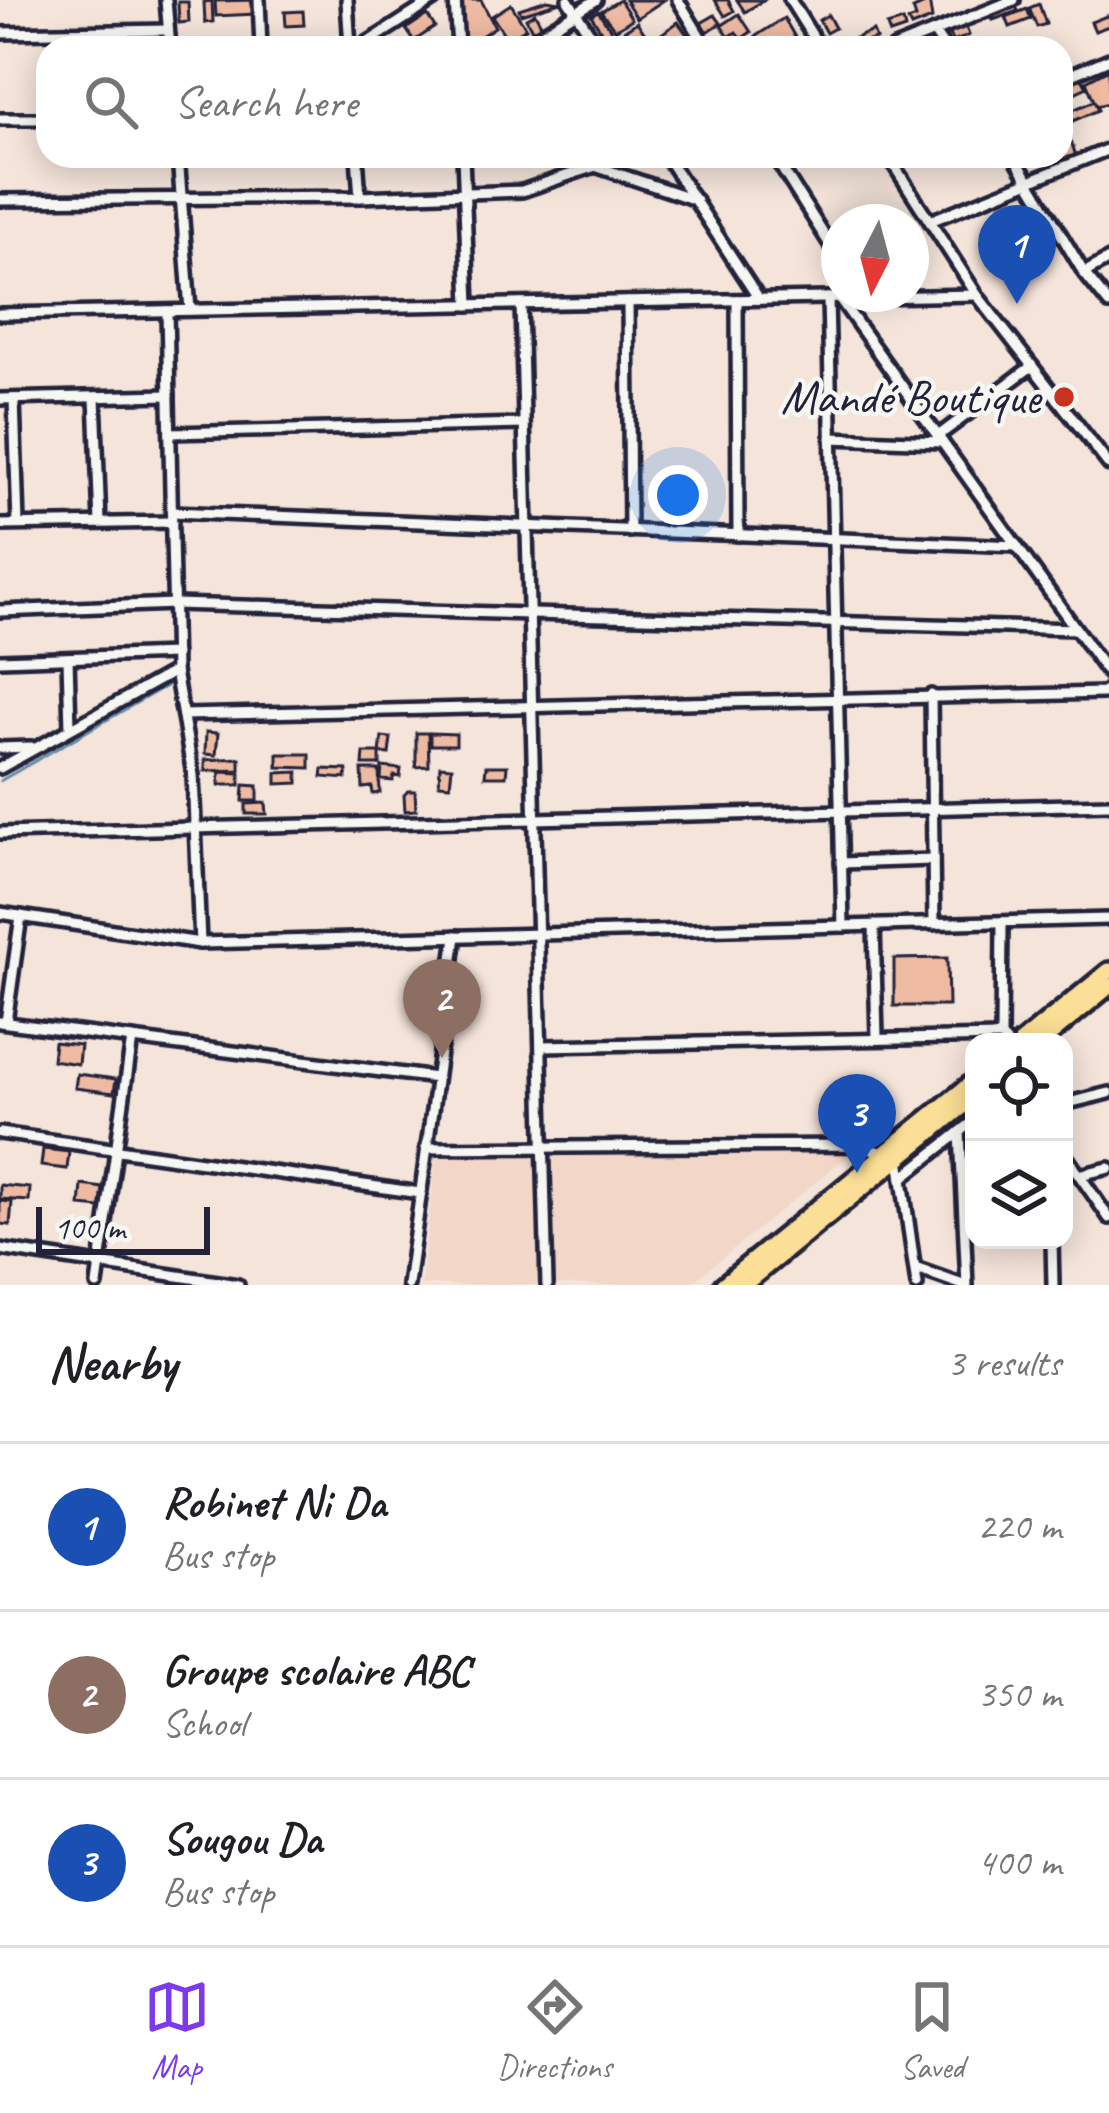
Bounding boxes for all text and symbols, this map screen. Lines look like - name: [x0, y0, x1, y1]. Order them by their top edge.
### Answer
- search box: [36, 36, 1073, 168]
- icon: search: [78, 69, 144, 135]
- text: Search here: [174, 74, 357, 131]
- north arrow: [821, 204, 929, 312]
- pin: 1: [978, 205, 1056, 304]
- place label: Mandé Boutique: [781, 367, 1043, 427]
- marker: Mandé Boutique: [1051, 384, 1077, 410]
- your location: [648, 465, 708, 525]
- pin: 2: [403, 959, 481, 1058]
- map controls: [965, 1033, 1073, 1249]
- button: locate: [965, 1033, 1073, 1141]
- pin: 3: [818, 1074, 896, 1173]
- button: layers: [965, 1141, 1073, 1249]
- scale bar: [36, 1201, 210, 1254]
- text: 100 m: [54, 1207, 125, 1249]
- text: Nearby: [48, 1331, 176, 1395]
- text: 3 results: [947, 1339, 1061, 1388]
- text: Robinet Ni Da: [162, 1474, 386, 1531]
- text: 1: [78, 1502, 96, 1551]
- text: 220 m: [977, 1502, 1061, 1551]
- text: Bus stop: [162, 1531, 274, 1580]
- text: Groupe scolaire ABC: [162, 1642, 470, 1699]
- text: 2: [78, 1670, 96, 1719]
- text: 350 m: [977, 1670, 1061, 1719]
- text: School: [162, 1699, 246, 1748]
- text: Sougou Da: [162, 1810, 322, 1867]
- text: 3: [78, 1838, 96, 1887]
- text: 400 m: [977, 1838, 1061, 1887]
- text: Bus stop: [162, 1867, 274, 1916]
- tab: Map: [144, 1974, 210, 2088]
- tab: Directions: [497, 1974, 612, 2088]
- tab: Saved: [899, 1974, 965, 2088]

